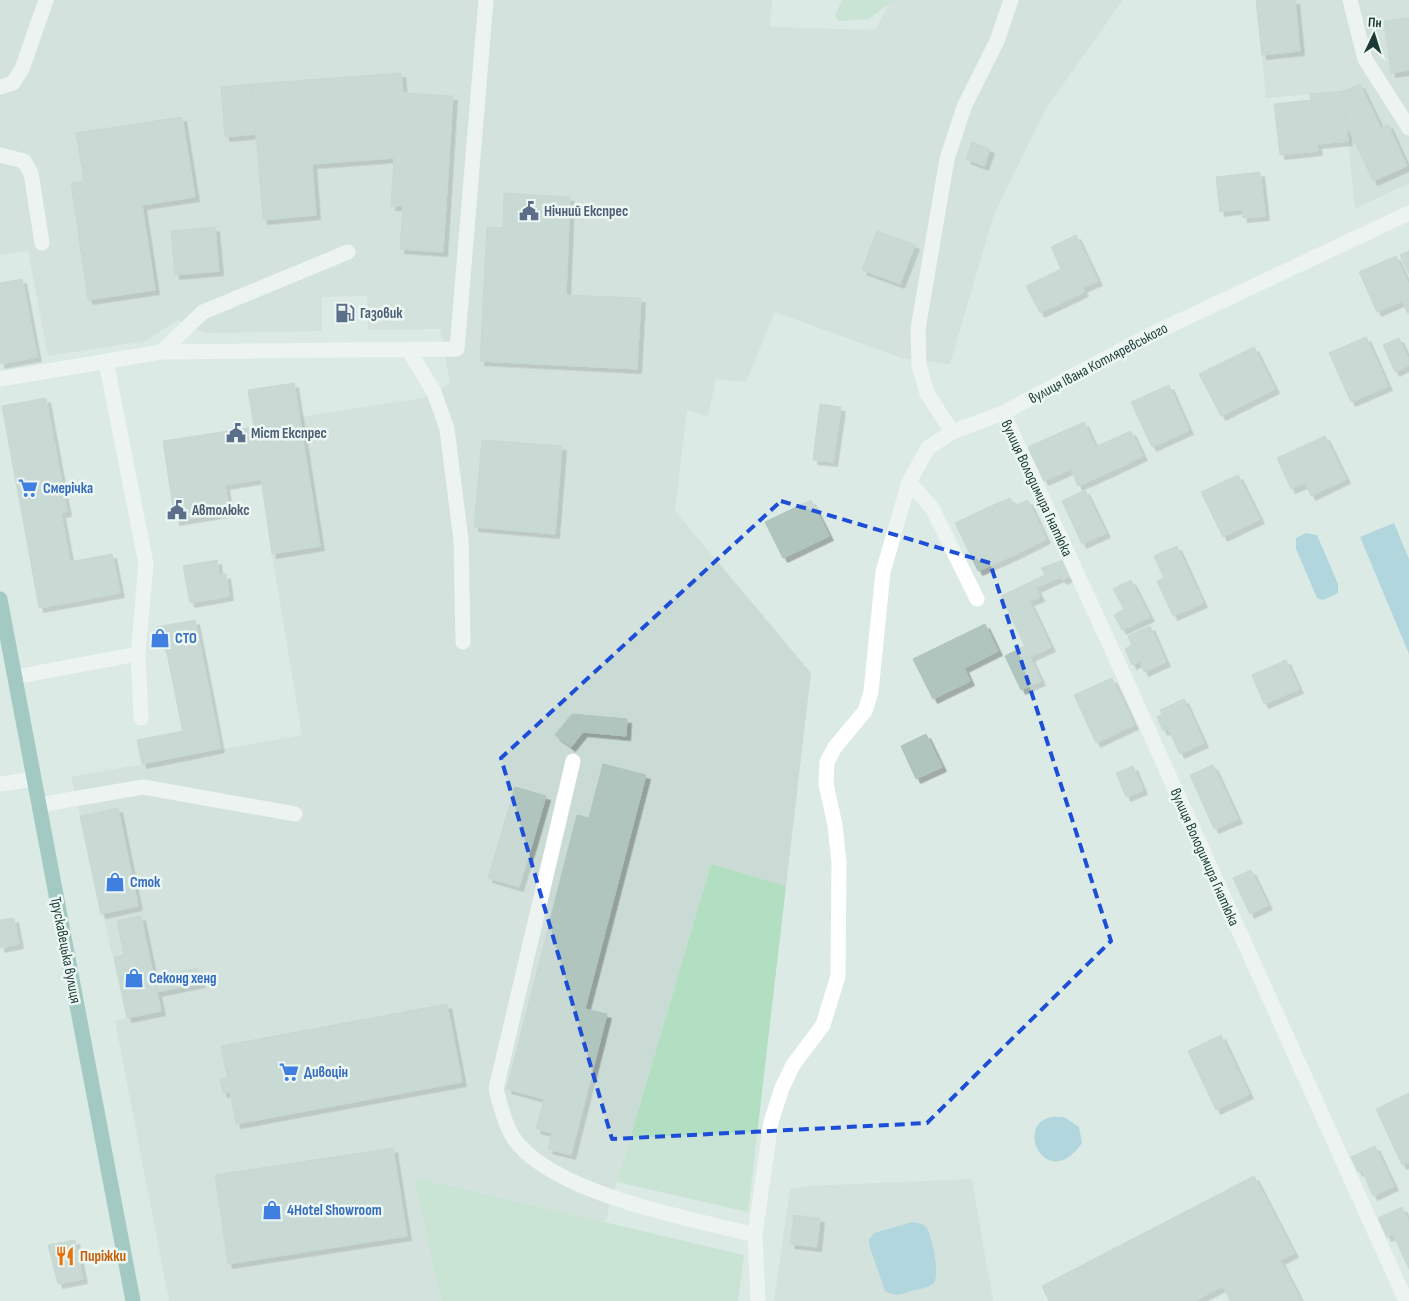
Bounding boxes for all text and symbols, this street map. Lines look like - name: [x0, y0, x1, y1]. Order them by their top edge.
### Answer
- north arrow: [1349, 10, 1399, 60]
- text: Пн: [1368, 14, 1382, 31]
- public building icon: Нічний Експрес: [518, 200, 540, 222]
- place label: Нічний Експрес: [544, 202, 628, 221]
- fuel station icon: Газовик: [334, 302, 356, 324]
- place label: Газовик: [360, 304, 403, 323]
- street label: вулиця Івана Котляревського: [1025, 319, 1171, 408]
- street label: вулиця Володимира Гнатюка: [997, 417, 1077, 560]
- public building icon: Міст Експрес: [225, 422, 247, 444]
- place label: Міст Експрес: [251, 424, 327, 443]
- supermarket icon: Смерічка: [17, 477, 39, 499]
- place label: Смерічка: [43, 479, 93, 498]
- public building icon: Автолюкс: [166, 499, 188, 521]
- place label: Автолюкс: [191, 501, 250, 520]
- shop icon: СТО: [149, 627, 171, 649]
- place label: СТО: [175, 629, 197, 648]
- street label: вулиця Володимира Гнатюка: [1166, 785, 1244, 929]
- shop icon: Сток: [104, 871, 126, 893]
- place label: Сток: [130, 873, 161, 892]
- street label: Трускавецька вулиця: [46, 895, 85, 1005]
- shop icon: Секонд хенд: [123, 967, 145, 989]
- place label: Секонд хенд: [149, 969, 217, 988]
- supermarket icon: Дивоцін: [278, 1061, 300, 1083]
- place label: Дивоцін: [304, 1063, 348, 1082]
- shop icon: 4Hotel Showroom: [261, 1199, 283, 1221]
- place label: 4Hotel Showroom: [287, 1201, 382, 1220]
- restaurant icon: Пиріжки: [54, 1245, 76, 1267]
- place label: Пиріжки: [80, 1247, 126, 1266]

